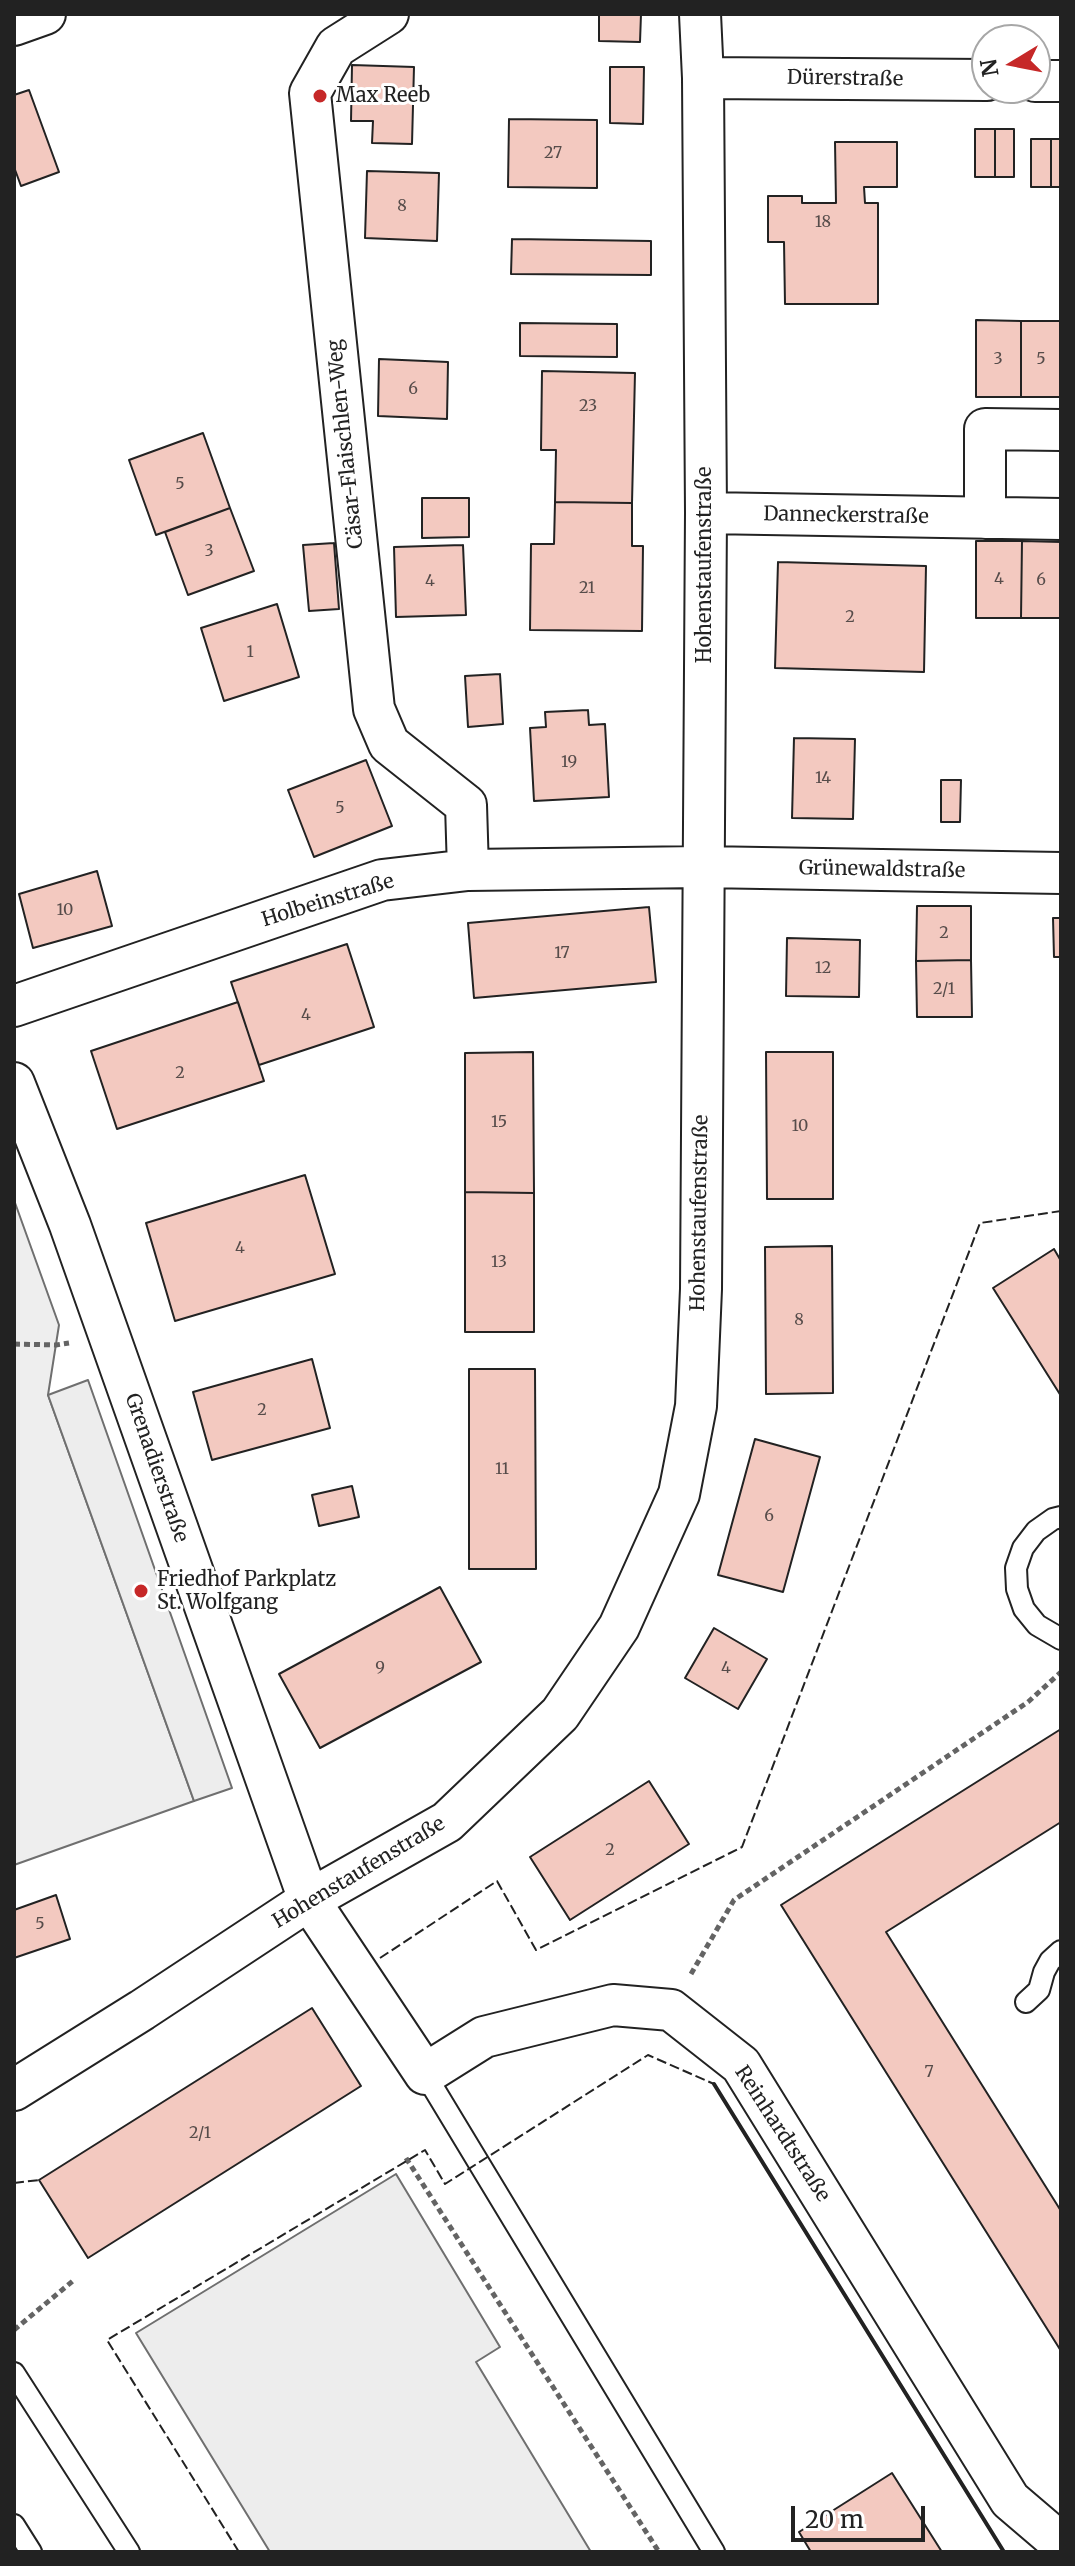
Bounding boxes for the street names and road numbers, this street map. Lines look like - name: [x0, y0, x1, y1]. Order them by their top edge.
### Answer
- street label: Dürerstraße: [787, 66, 903, 92]
- street label: Cäsar-Flaischlen-Weg: [323, 338, 369, 550]
- street label: Hohenstaufenstraße: [693, 467, 717, 663]
- street label: Danneckerstraße: [763, 503, 929, 529]
- street label: Grünewaldstraße: [799, 857, 965, 883]
- street label: Holbeinstraße: [259, 870, 397, 932]
- street label: Hohenstaufenstraße: [686, 1114, 714, 1312]
- street label: Grenadierstraße: [119, 1390, 193, 1546]
- street label: Hohenstaufenstraße: [269, 1812, 449, 1934]
- street label: Reinhardtstraße: [729, 2062, 835, 2206]

